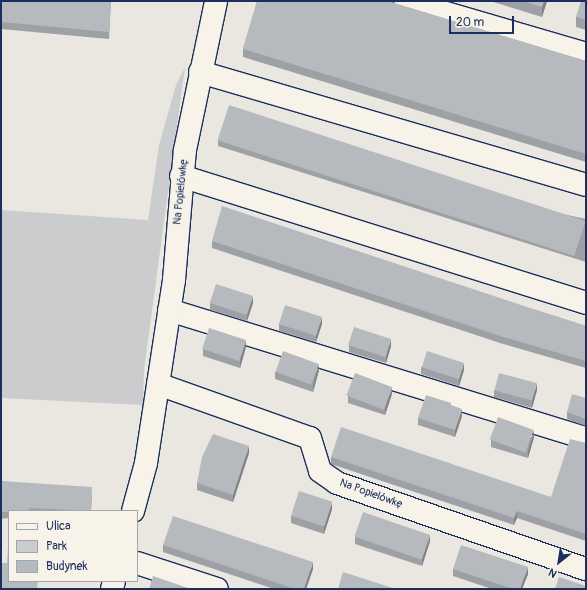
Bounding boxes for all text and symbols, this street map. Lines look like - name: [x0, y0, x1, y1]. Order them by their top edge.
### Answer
- scale bar: [451, 8, 516, 34]
- text: 20 m: [456, 15, 484, 30]
- street label: Na Popielówkę: [171, 158, 191, 226]
- street label: Na Popielówkę: [338, 476, 404, 512]
- legend: [8, 510, 138, 582]
- text: Ulica: [46, 519, 71, 534]
- text: Park: [46, 539, 67, 554]
- north arrow: [539, 542, 579, 582]
- text: Budynek: [46, 559, 88, 574]
- text: N: [546, 565, 559, 580]

